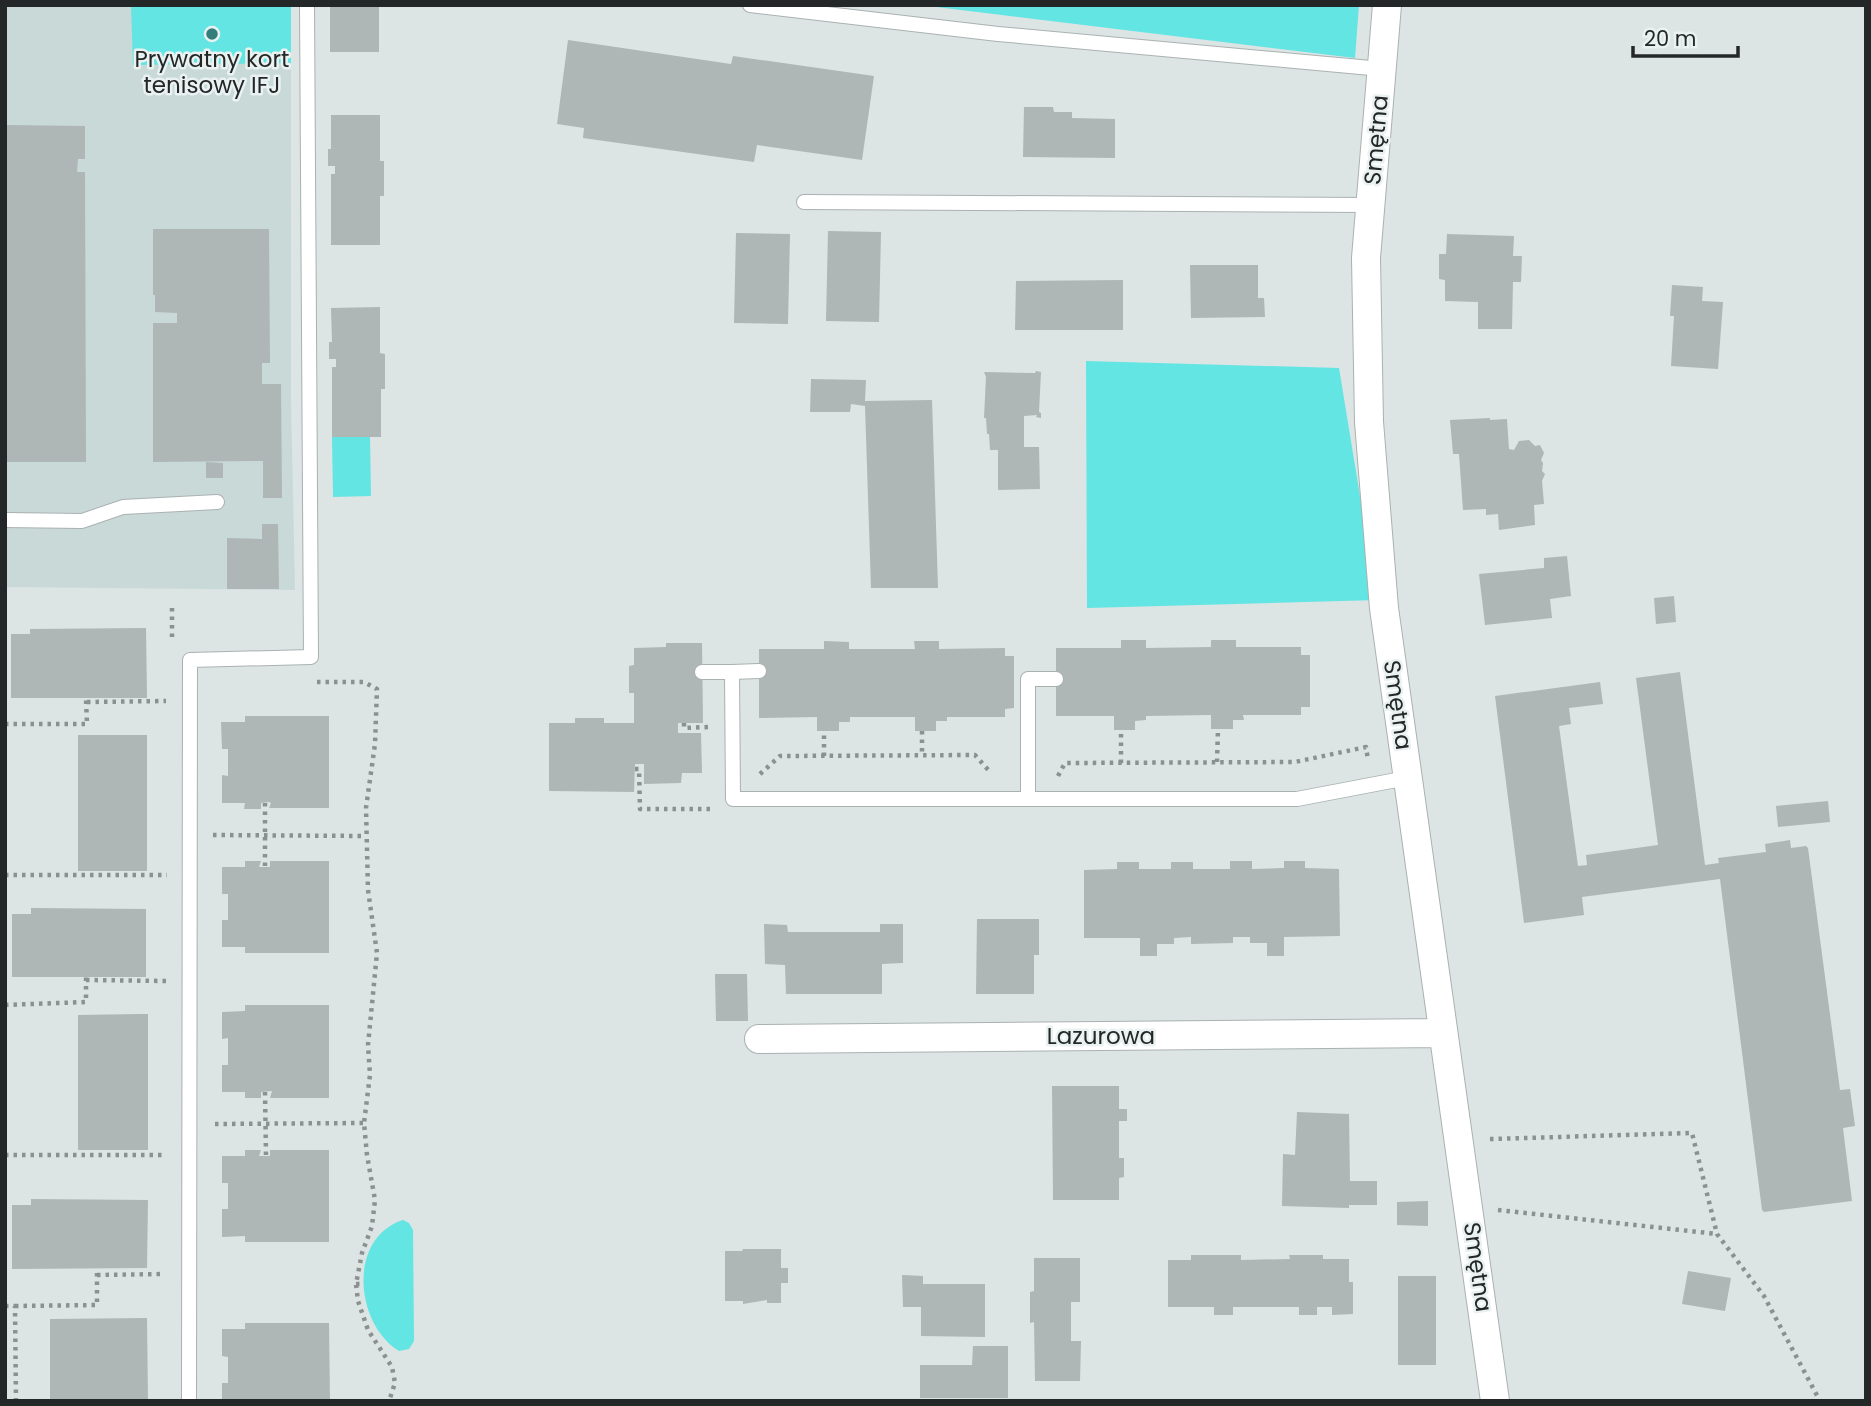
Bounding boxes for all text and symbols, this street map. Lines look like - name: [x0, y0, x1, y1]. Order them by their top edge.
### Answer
- scale bar: [1633, 14, 1738, 58]
- text: 20 m: [1644, 24, 1697, 53]
- marker: Prywatny kort tenisowy IFJ: [204, 26, 220, 42]
- place label: Prywatny kort tenisowy IFJ: [135, 43, 289, 101]
- street label: Smętna: [1356, 94, 1396, 186]
- street label: Smętna: [1376, 658, 1420, 752]
- street label: Lazurowa: [1047, 1020, 1155, 1052]
- street label: Smętna: [1456, 1220, 1500, 1314]

